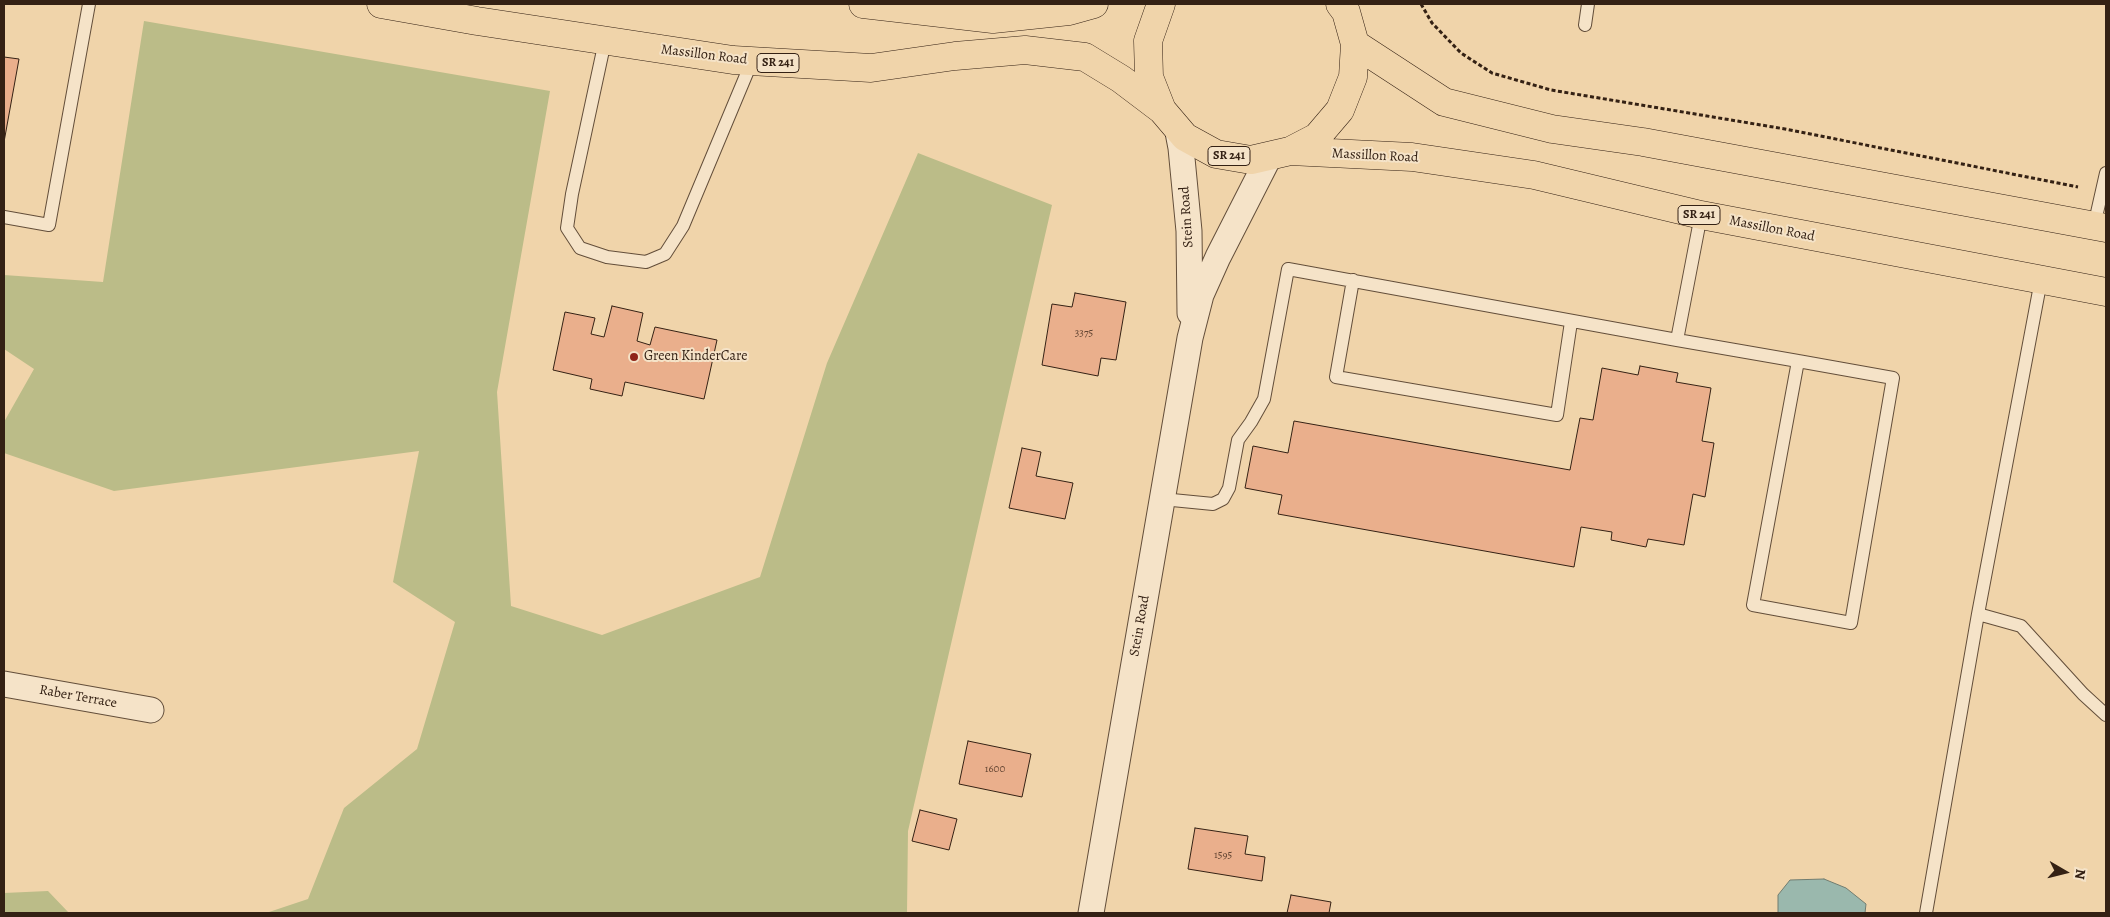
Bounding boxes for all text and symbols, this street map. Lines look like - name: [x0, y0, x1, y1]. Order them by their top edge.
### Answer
- street label: Massillon Road: [660, 41, 748, 69]
- road number: SR 241: [757, 54, 799, 72]
- street label: Massillon Road: [1331, 145, 1419, 167]
- road number: SR 241: [1208, 146, 1250, 166]
- street label: Stein Road: [1176, 186, 1198, 248]
- road number: SR 241: [1678, 206, 1720, 224]
- street label: Massillon Road: [1728, 212, 1816, 246]
- house number: 3375: [1075, 326, 1093, 340]
- place label: Green KinderCare: [644, 349, 748, 365]
- marker: Green KinderCare: [628, 351, 640, 363]
- street label: Stein Road: [1126, 594, 1154, 658]
- street label: Raber Terrace: [38, 682, 118, 712]
- house number: 1600: [985, 762, 1005, 776]
- north arrow: [2040, 847, 2090, 897]
- house number: 1595: [1214, 848, 1232, 862]
- text: N: [2070, 868, 2090, 881]

